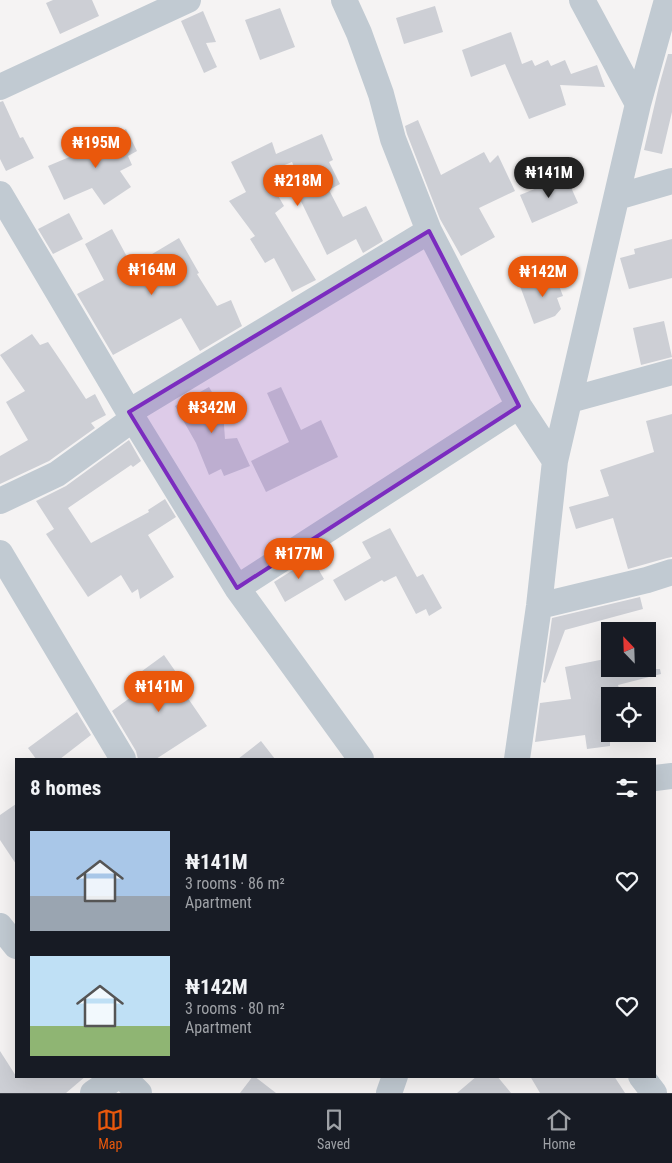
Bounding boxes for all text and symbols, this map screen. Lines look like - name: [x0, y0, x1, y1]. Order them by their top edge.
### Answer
- pin: ₦195M: [61, 126, 131, 169]
- text: ₦195M: [72, 133, 120, 152]
- pin: ₦141M: [514, 156, 584, 199]
- text: ₦141M: [525, 163, 573, 182]
- pin: ₦218M: [263, 164, 333, 207]
- text: ₦218M: [274, 171, 322, 190]
- pin: ₦164M: [117, 254, 187, 296]
- pin: ₦142M: [508, 256, 578, 298]
- text: ₦164M: [128, 260, 176, 279]
- text: ₦142M: [519, 262, 567, 281]
- pin: ₦342M: [177, 392, 247, 434]
- text: ₦342M: [188, 398, 236, 417]
- pin: ₦177M: [264, 538, 334, 580]
- text: ₦177M: [275, 544, 323, 563]
- north arrow: [601, 622, 656, 678]
- map controls: [601, 622, 656, 742]
- pin: ₦141M: [124, 670, 194, 713]
- text: ₦141M: [135, 677, 183, 696]
- button: locate: [601, 687, 656, 742]
- icon: filters: [613, 774, 641, 802]
- text: 8 homes: [30, 776, 101, 800]
- text: ₦141M: [185, 850, 248, 874]
- icon: home: [70, 851, 130, 911]
- icon: heart: [613, 867, 641, 895]
- text: 3 rooms · 86 m²: [185, 874, 285, 893]
- text: Apartment: [185, 893, 252, 912]
- text: ₦142M: [185, 975, 248, 999]
- icon: home: [70, 976, 130, 1036]
- icon: heart: [613, 992, 641, 1020]
- text: 3 rooms · 80 m²: [185, 999, 285, 1018]
- text: Apartment: [185, 1018, 252, 1037]
- tab: Map: [96, 1106, 124, 1152]
- tab: Saved: [317, 1106, 350, 1152]
- tab: Home: [543, 1106, 576, 1152]

